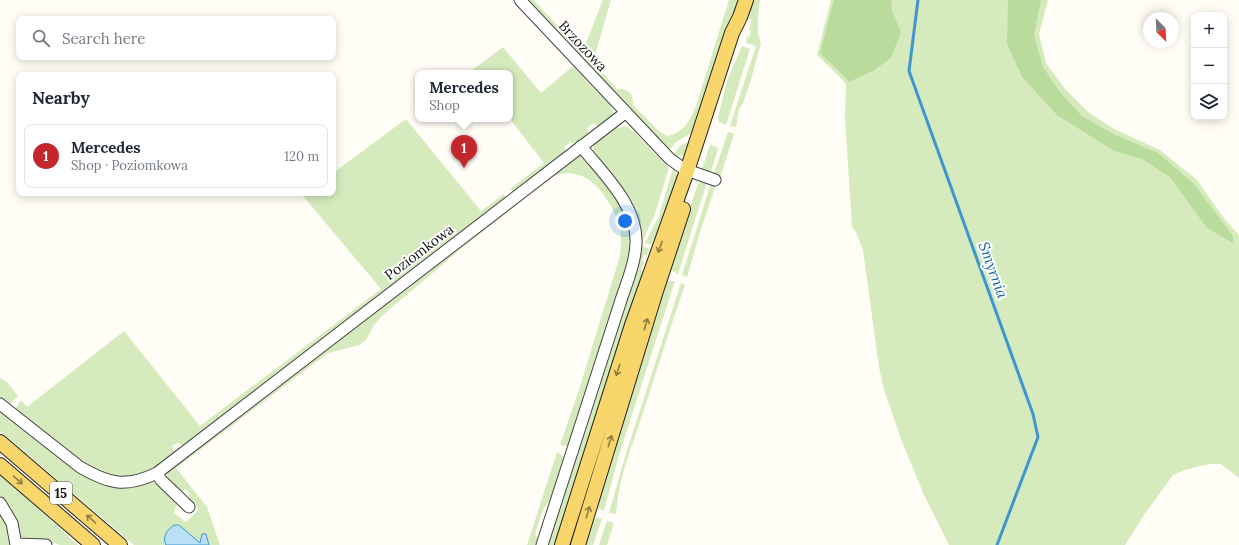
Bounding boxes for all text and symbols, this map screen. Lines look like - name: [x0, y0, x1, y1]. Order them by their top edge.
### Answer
- north arrow: [1143, 12, 1179, 48]
- map controls: [1191, 12, 1227, 120]
- button: +: [1191, 12, 1227, 48]
- search box: [16, 16, 336, 60]
- street label: Brzozowa: [555, 17, 611, 75]
- icon: search: [30, 27, 52, 49]
- text: Search here: [62, 29, 145, 48]
- button: −: [1191, 48, 1227, 84]
- popup: [415, 70, 513, 122]
- text: Mercedes: [429, 78, 499, 97]
- button: layers: [1191, 84, 1227, 120]
- text: Nearby: [32, 87, 90, 109]
- text: Shop: [429, 97, 460, 114]
- pin: 1: [451, 135, 477, 168]
- text: Mercedes: [71, 138, 141, 157]
- text: 1: [43, 148, 49, 165]
- text: 120 m: [284, 148, 319, 165]
- text: Shop · Poziomkowa: [71, 157, 188, 174]
- your location: [615, 211, 635, 231]
- street label: Poziomkowa: [381, 220, 457, 284]
- water label: Smyrnia: [975, 239, 1013, 301]
- one-way arrow: [655, 241, 663, 253]
- one-way arrow: [643, 318, 650, 331]
- one-way arrow: [614, 363, 621, 376]
- one-way arrow: [606, 435, 614, 447]
- one-way arrow: [12, 476, 23, 485]
- road number: 15: [50, 482, 72, 504]
- one-way arrow: [585, 505, 592, 518]
- one-way arrow: [86, 515, 96, 524]

